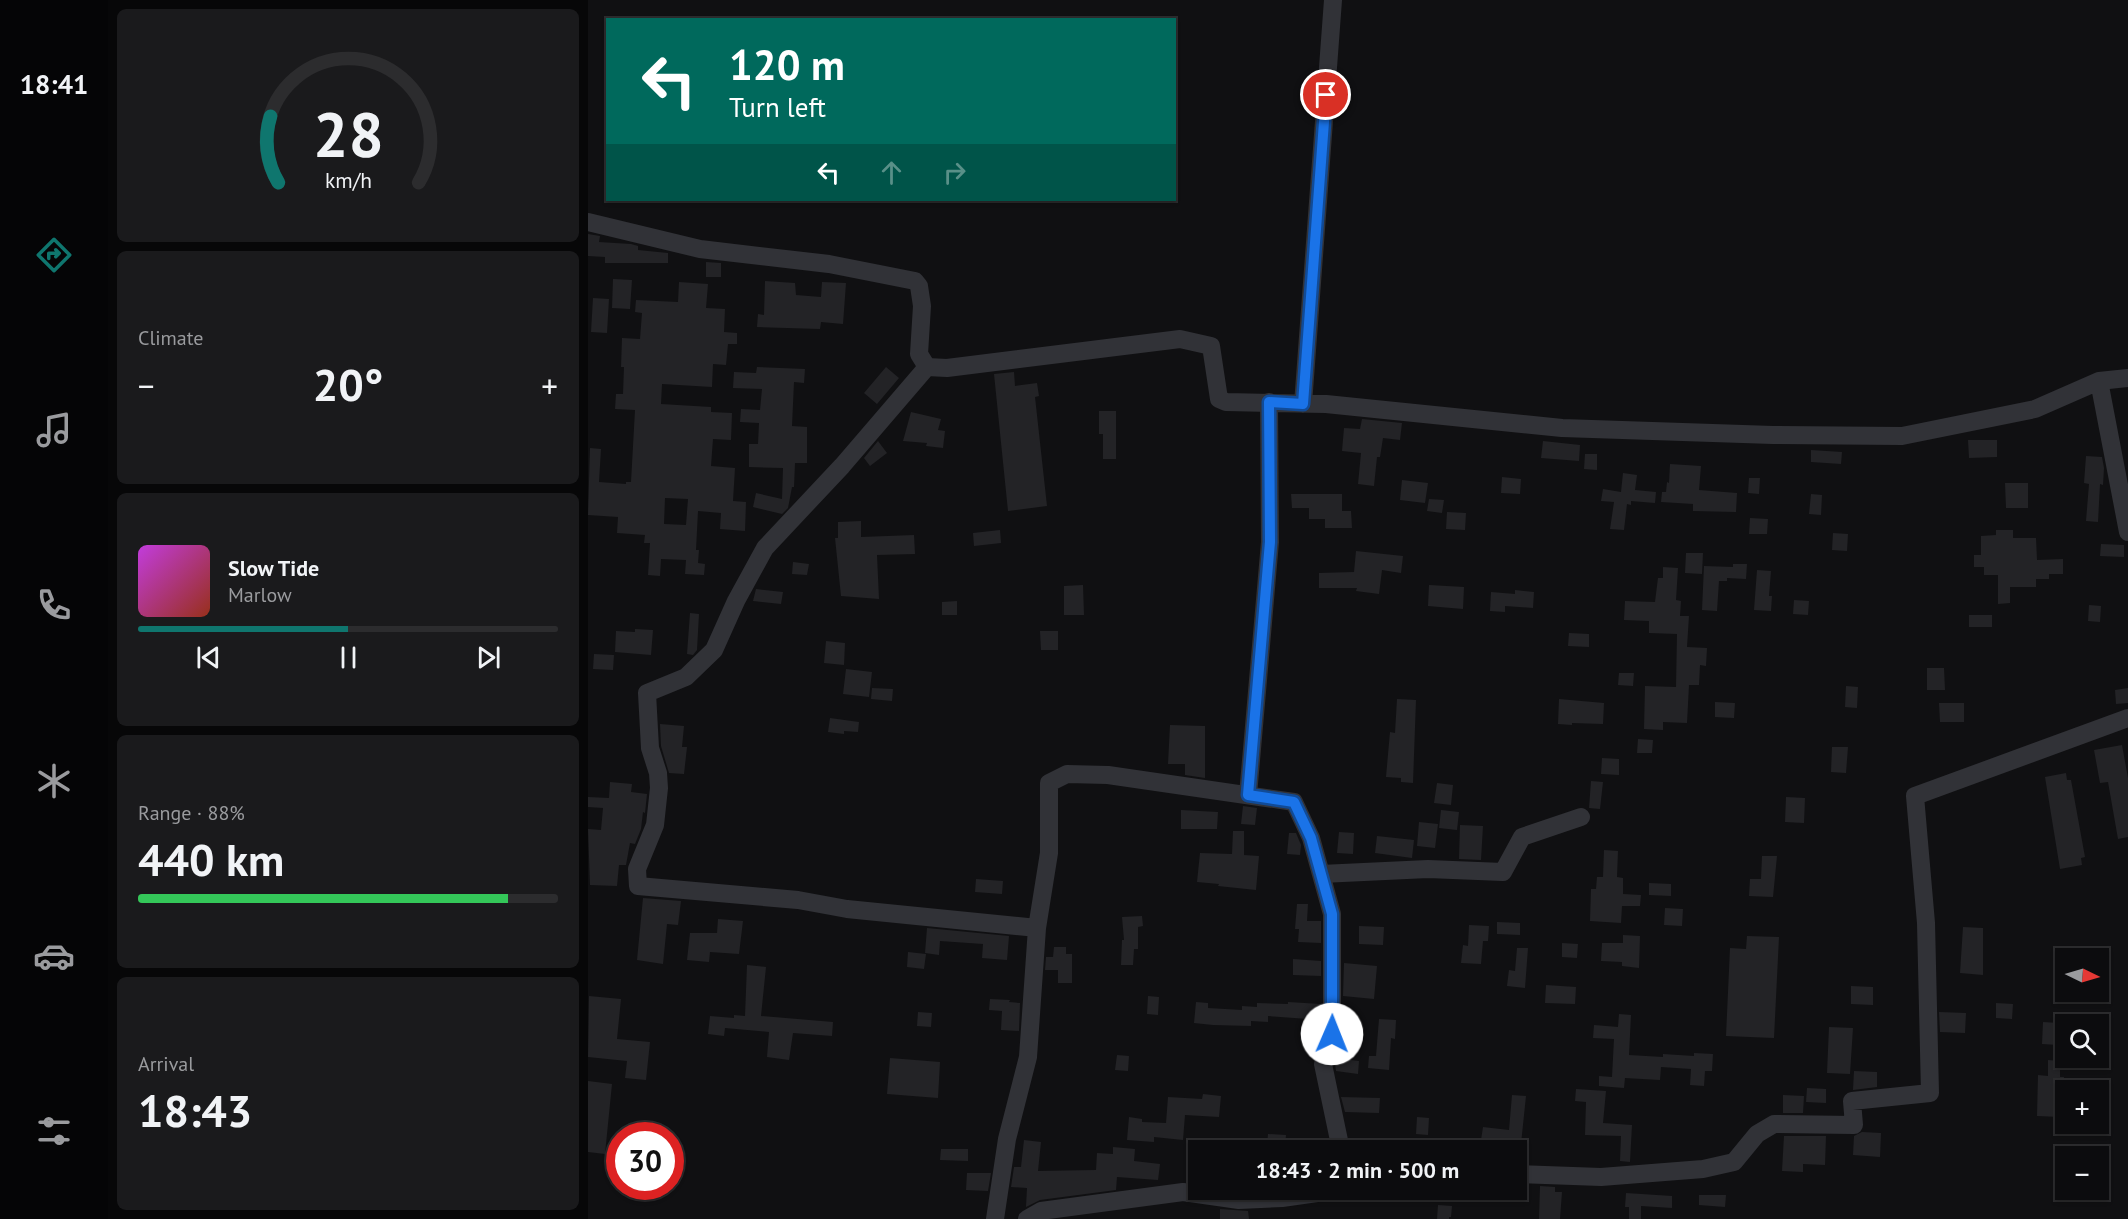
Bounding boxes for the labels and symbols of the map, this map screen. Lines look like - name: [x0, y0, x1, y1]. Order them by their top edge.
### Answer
- pin: [1300, 69, 1351, 120]
- north arrow: [2055, 948, 2109, 1002]
- position arrow: [1300, 1002, 1364, 1066]
- speed limit sign: 30: [606, 1122, 684, 1200]

